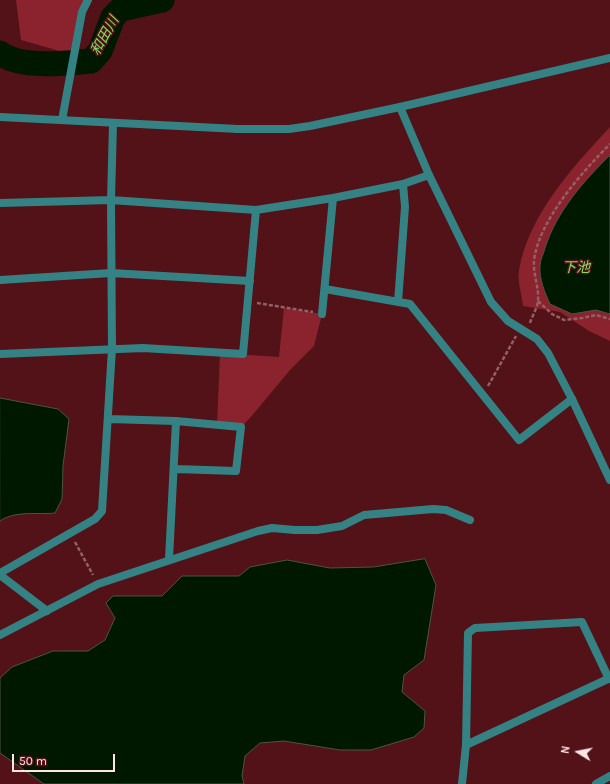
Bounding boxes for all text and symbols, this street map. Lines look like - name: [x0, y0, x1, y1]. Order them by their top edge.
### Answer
- water label: 和田川: [87, 14, 123, 58]
- water label: 下池: [562, 260, 590, 276]
- north arrow: [558, 732, 598, 772]
- text: N: [559, 745, 573, 755]
- scale bar: [14, 746, 117, 772]
- text: 50 m: [19, 754, 47, 768]

